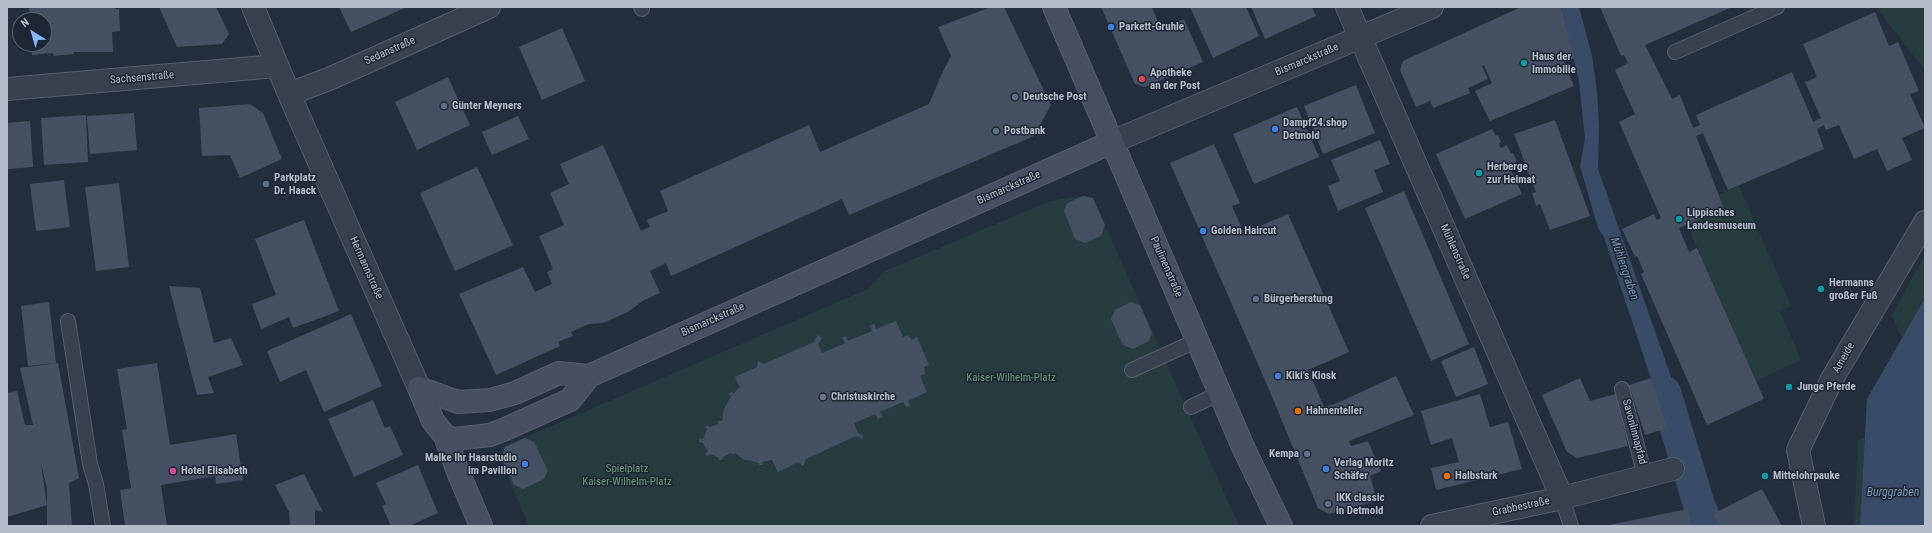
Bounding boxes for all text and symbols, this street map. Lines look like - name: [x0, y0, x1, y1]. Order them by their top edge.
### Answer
- north arrow: [12, 12, 52, 52]
- text: N: [18, 16, 32, 30]
- place label: Parkett-Gruhle: [1119, 20, 1184, 34]
- marker: Parkett-Gruhle: [1106, 22, 1116, 32]
- street label: Sedanstraße: [362, 34, 418, 68]
- street label: Bismarckstraße: [1273, 41, 1341, 79]
- place label: Haus der Immobilie: [1532, 50, 1576, 76]
- marker: Haus der Immobilie: [1519, 58, 1529, 68]
- place label: Apotheke an der Post: [1150, 66, 1200, 92]
- street label: Sachsenstraße: [109, 69, 175, 87]
- marker: Apotheke an der Post: [1137, 74, 1147, 84]
- place label: Deutsche Post: [1023, 90, 1087, 104]
- marker: Deutsche Post: [1010, 92, 1020, 102]
- place label: Günter Meyners: [452, 99, 522, 113]
- marker: Günter Meyners: [439, 101, 449, 111]
- place label: Dampf24.shop Detmold: [1283, 116, 1347, 142]
- place label: Postbank: [1004, 124, 1045, 138]
- marker: Dampf24.shop Detmold: [1270, 124, 1280, 134]
- marker: Postbank: [991, 126, 1001, 136]
- place label: Herberge zur Heimat: [1487, 160, 1535, 186]
- street label: Bismarckstraße: [975, 168, 1043, 208]
- marker: Herberge zur Heimat: [1474, 168, 1484, 178]
- place label: Parkplatz Dr. Haack: [274, 171, 316, 197]
- marker: Parkplatz Dr. Haack: [261, 179, 271, 189]
- place label: Lippisches Landesmuseum: [1687, 206, 1756, 232]
- marker: Lippisches Landesmuseum: [1674, 214, 1684, 224]
- street label: Mühlenstraße: [1437, 222, 1473, 282]
- place label: Golden Haircut: [1211, 224, 1276, 238]
- marker: Golden Haircut: [1198, 226, 1208, 236]
- street label: Hermannstraße: [346, 235, 386, 301]
- street label: Paulinenstraße: [1147, 235, 1185, 299]
- water label: Mühlengraben: [1607, 236, 1641, 302]
- place label: Hermanns großer Fuß: [1829, 276, 1878, 302]
- marker: Hermanns großer Fuß: [1816, 284, 1826, 294]
- place label: Bürgerberatung: [1264, 292, 1333, 306]
- marker: Bürgerberatung: [1251, 294, 1261, 304]
- street label: Bismarckstraße: [679, 300, 747, 340]
- street label: Ameide: [1830, 340, 1858, 376]
- place label: Kiki's Kiosk: [1286, 369, 1336, 383]
- park label: Kaiser-Wilhelm-Platz: [966, 371, 1056, 385]
- marker: Kiki's Kiosk: [1273, 371, 1283, 381]
- place label: Junge Pferde: [1797, 380, 1856, 394]
- marker: Junge Pferde: [1784, 382, 1794, 392]
- place label: Christuskirche: [831, 390, 895, 404]
- marker: Christuskirche: [818, 392, 828, 402]
- street label: Savonlinnapfad: [1619, 398, 1649, 466]
- place label: Hahnenteller: [1306, 404, 1363, 418]
- marker: Hahnenteller: [1293, 406, 1303, 416]
- place label: Kempa: [1269, 447, 1299, 461]
- marker: Kempa: [1302, 449, 1312, 459]
- place label: Malke Ihr Haarstudio im Pavillon: [425, 451, 517, 477]
- place label: Verlag Moritz Schäfer: [1334, 456, 1394, 482]
- marker: Malke Ihr Haarstudio im Pavillon: [520, 459, 530, 469]
- park label: Spielplatz Kaiser-Wilhelm-Platz: [582, 462, 672, 488]
- place label: Hotel Elisabeth: [181, 464, 248, 478]
- marker: Verlag Moritz Schäfer: [1321, 464, 1331, 474]
- marker: Hotel Elisabeth: [168, 466, 178, 476]
- place label: Halbstark: [1455, 469, 1498, 483]
- place label: Mittelohrpauke: [1773, 469, 1840, 483]
- marker: Halbstark: [1442, 471, 1452, 481]
- marker: Mittelohrpauke: [1760, 471, 1770, 481]
- water label: Burggraben: [1867, 486, 1919, 500]
- place label: IKK classic in Detmold: [1336, 491, 1385, 517]
- street label: Grabbestraße: [1491, 494, 1551, 520]
- marker: IKK classic in Detmold: [1323, 499, 1333, 509]

